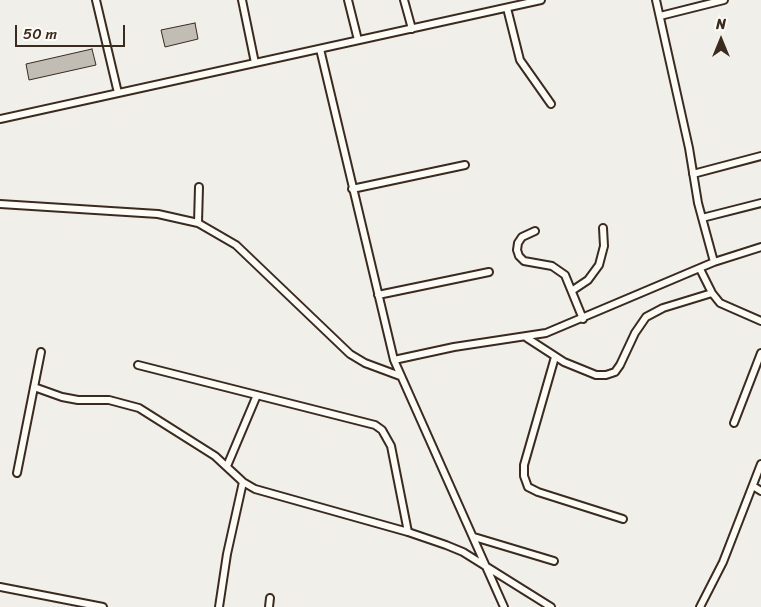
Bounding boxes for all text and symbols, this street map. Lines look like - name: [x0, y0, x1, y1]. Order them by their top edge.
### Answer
- text: N: [716, 12, 726, 37]
- scale bar: [18, 15, 128, 47]
- north arrow: [696, 15, 746, 65]
- text: 50 m: [23, 21, 57, 47]

